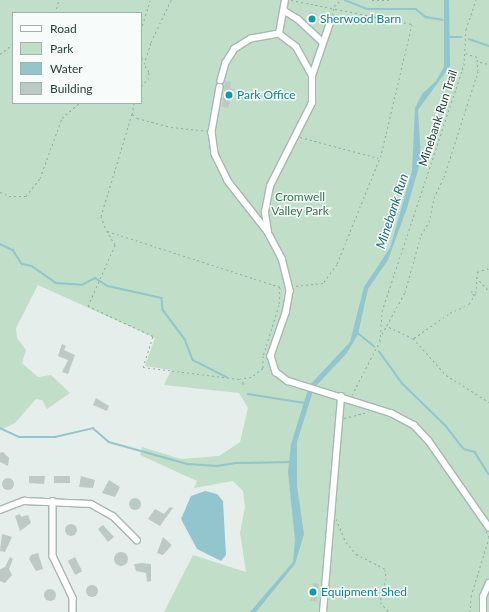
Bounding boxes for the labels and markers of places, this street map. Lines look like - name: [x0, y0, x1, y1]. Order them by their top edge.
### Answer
- place label: Sherwood Barn: [320, 12, 401, 26]
- marker: Sherwood Barn: [307, 14, 317, 24]
- place label: Park Office: [237, 88, 296, 102]
- marker: Park Office: [224, 90, 234, 100]
- place label: Equipment Shed: [321, 585, 407, 599]
- marker: Equipment Shed: [308, 587, 318, 597]

